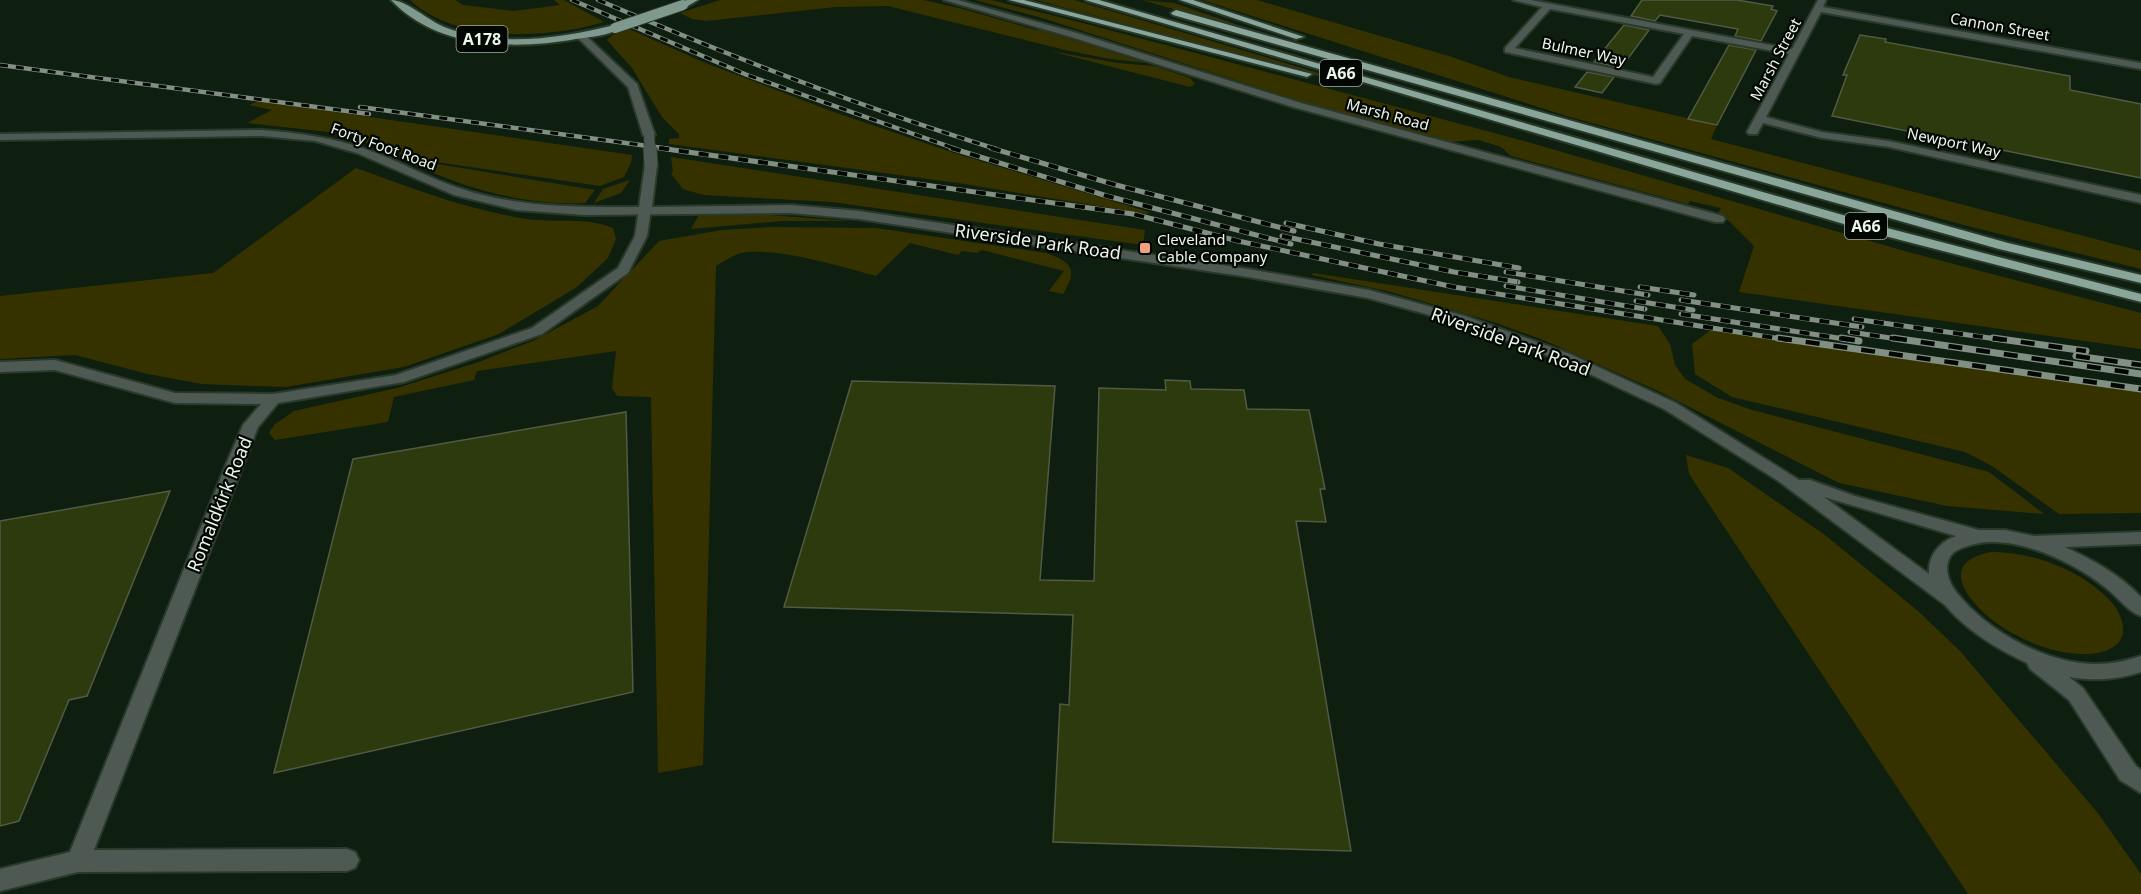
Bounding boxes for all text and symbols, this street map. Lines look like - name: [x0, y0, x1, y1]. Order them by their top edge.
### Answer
- street label: Cannon Street: [1949, 7, 2052, 45]
- street label: Marsh Street: [1745, 14, 1805, 104]
- road number: A178: [456, 26, 508, 52]
- street label: Bulmer Way: [1540, 32, 1628, 70]
- road number: A66: [1320, 60, 1362, 86]
- street label: Marsh Road: [1345, 93, 1431, 135]
- street label: Forty Foot Road: [328, 118, 440, 174]
- street label: Newport Way: [1906, 122, 2003, 162]
- road number: A66: [1845, 213, 1887, 239]
- street label: Riverside Park Road: [953, 217, 1123, 265]
- place label: Cleveland Cable Company: [1157, 229, 1268, 266]
- marker: Cleveland Cable Company: [1138, 241, 1152, 255]
- street label: Riverside Park Road: [1428, 301, 1594, 381]
- street label: Romaldkirk Road: [181, 433, 257, 575]

